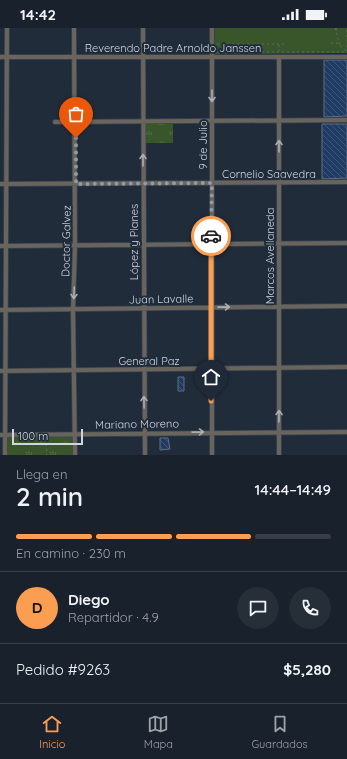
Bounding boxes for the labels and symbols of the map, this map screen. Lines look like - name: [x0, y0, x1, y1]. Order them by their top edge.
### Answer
- street label: Reverendo Padre Arnoldo Janssen: [85, 41, 261, 55]
- one-way arrow: [208, 89, 216, 102]
- pin: [59, 97, 93, 138]
- street label: 9 de Julio: [196, 120, 210, 170]
- one-way arrow: [275, 140, 283, 153]
- one-way arrow: [139, 154, 147, 167]
- street label: Cornelio Saavedra: [222, 167, 316, 181]
- street label: López y Planes: [127, 204, 141, 280]
- street label: Doctor Galvez: [58, 205, 74, 277]
- street label: Marcos Avellaneda: [263, 208, 277, 304]
- courier: [191, 216, 231, 256]
- one-way arrow: [70, 286, 78, 299]
- street label: Juan Lavalle: [129, 291, 193, 307]
- one-way arrow: [217, 303, 230, 311]
- street label: General Paz: [118, 354, 180, 368]
- pin: [194, 360, 228, 401]
- one-way arrow: [140, 396, 148, 409]
- one-way arrow: [275, 410, 283, 423]
- street label: Mariano Moreno: [95, 416, 179, 432]
- scale bar: [12, 427, 83, 446]
- one-way arrow: [191, 428, 204, 436]

